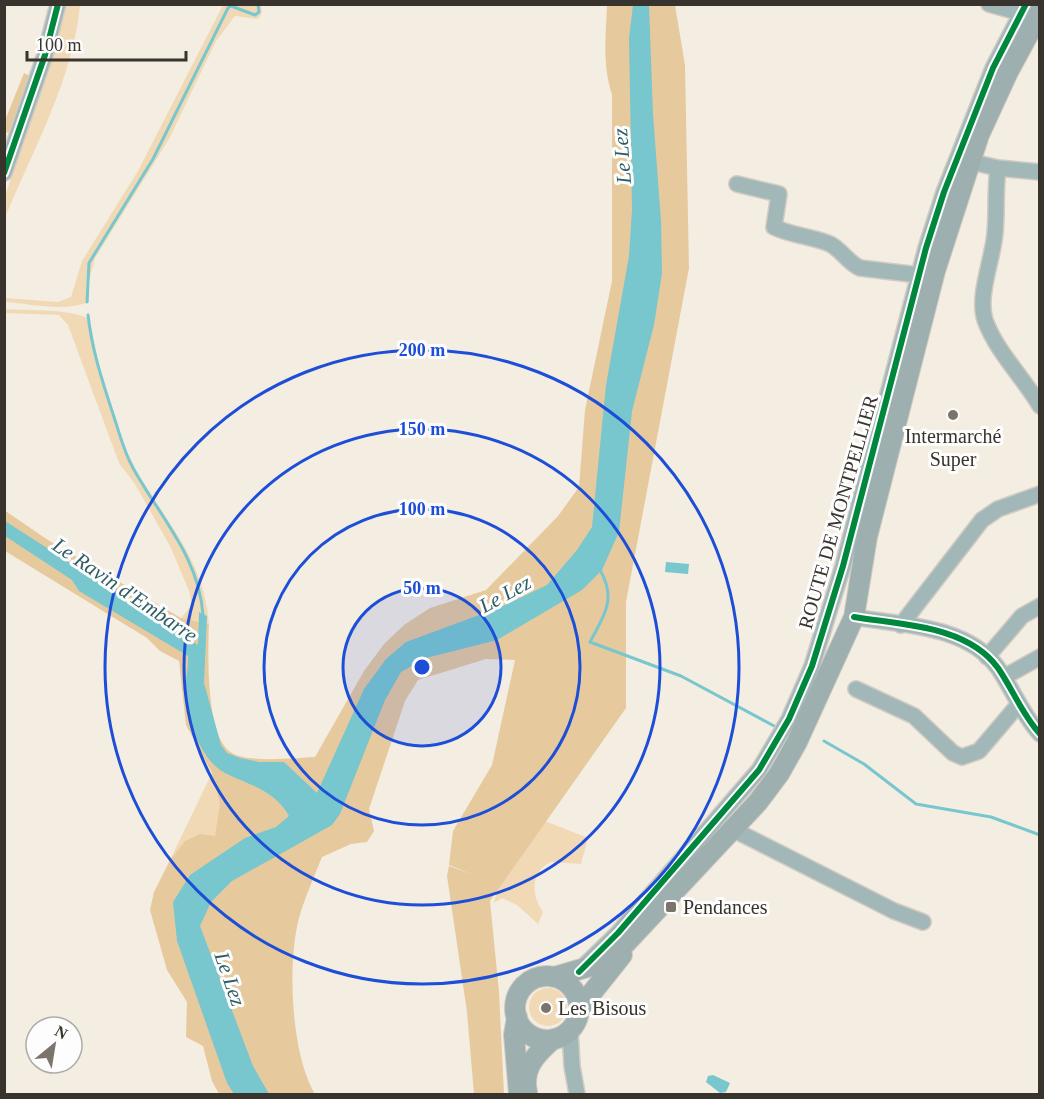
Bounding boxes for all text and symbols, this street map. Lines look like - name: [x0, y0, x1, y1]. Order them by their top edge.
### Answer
- scale bar: [27, 24, 186, 62]
- text: 100 m: [36, 35, 82, 55]
- water label: Le Lez: [608, 128, 636, 185]
- text: 200 m: [399, 340, 445, 360]
- street label: ROUTE DE MONTPELLIER: [794, 392, 882, 631]
- marker: Intermarché Super: [946, 408, 960, 422]
- text: 150 m: [399, 419, 445, 439]
- place label: Intermarché Super: [905, 425, 1001, 471]
- text: 100 m: [399, 499, 445, 519]
- water label: Le Ravin d'Embarre: [47, 532, 202, 647]
- water label: Le Lez: [474, 570, 535, 618]
- text: 50 m: [403, 578, 441, 598]
- centre of rings: [412, 657, 432, 677]
- place label: Pendances: [683, 896, 768, 918]
- marker: Pendances: [664, 900, 678, 914]
- water label: Le Lez: [209, 948, 250, 1009]
- place label: Les Bisous: [558, 997, 647, 1019]
- marker: Les Bisous: [539, 1001, 553, 1015]
- north arrow: [24, 1015, 84, 1075]
- text: N: [52, 1022, 71, 1043]

